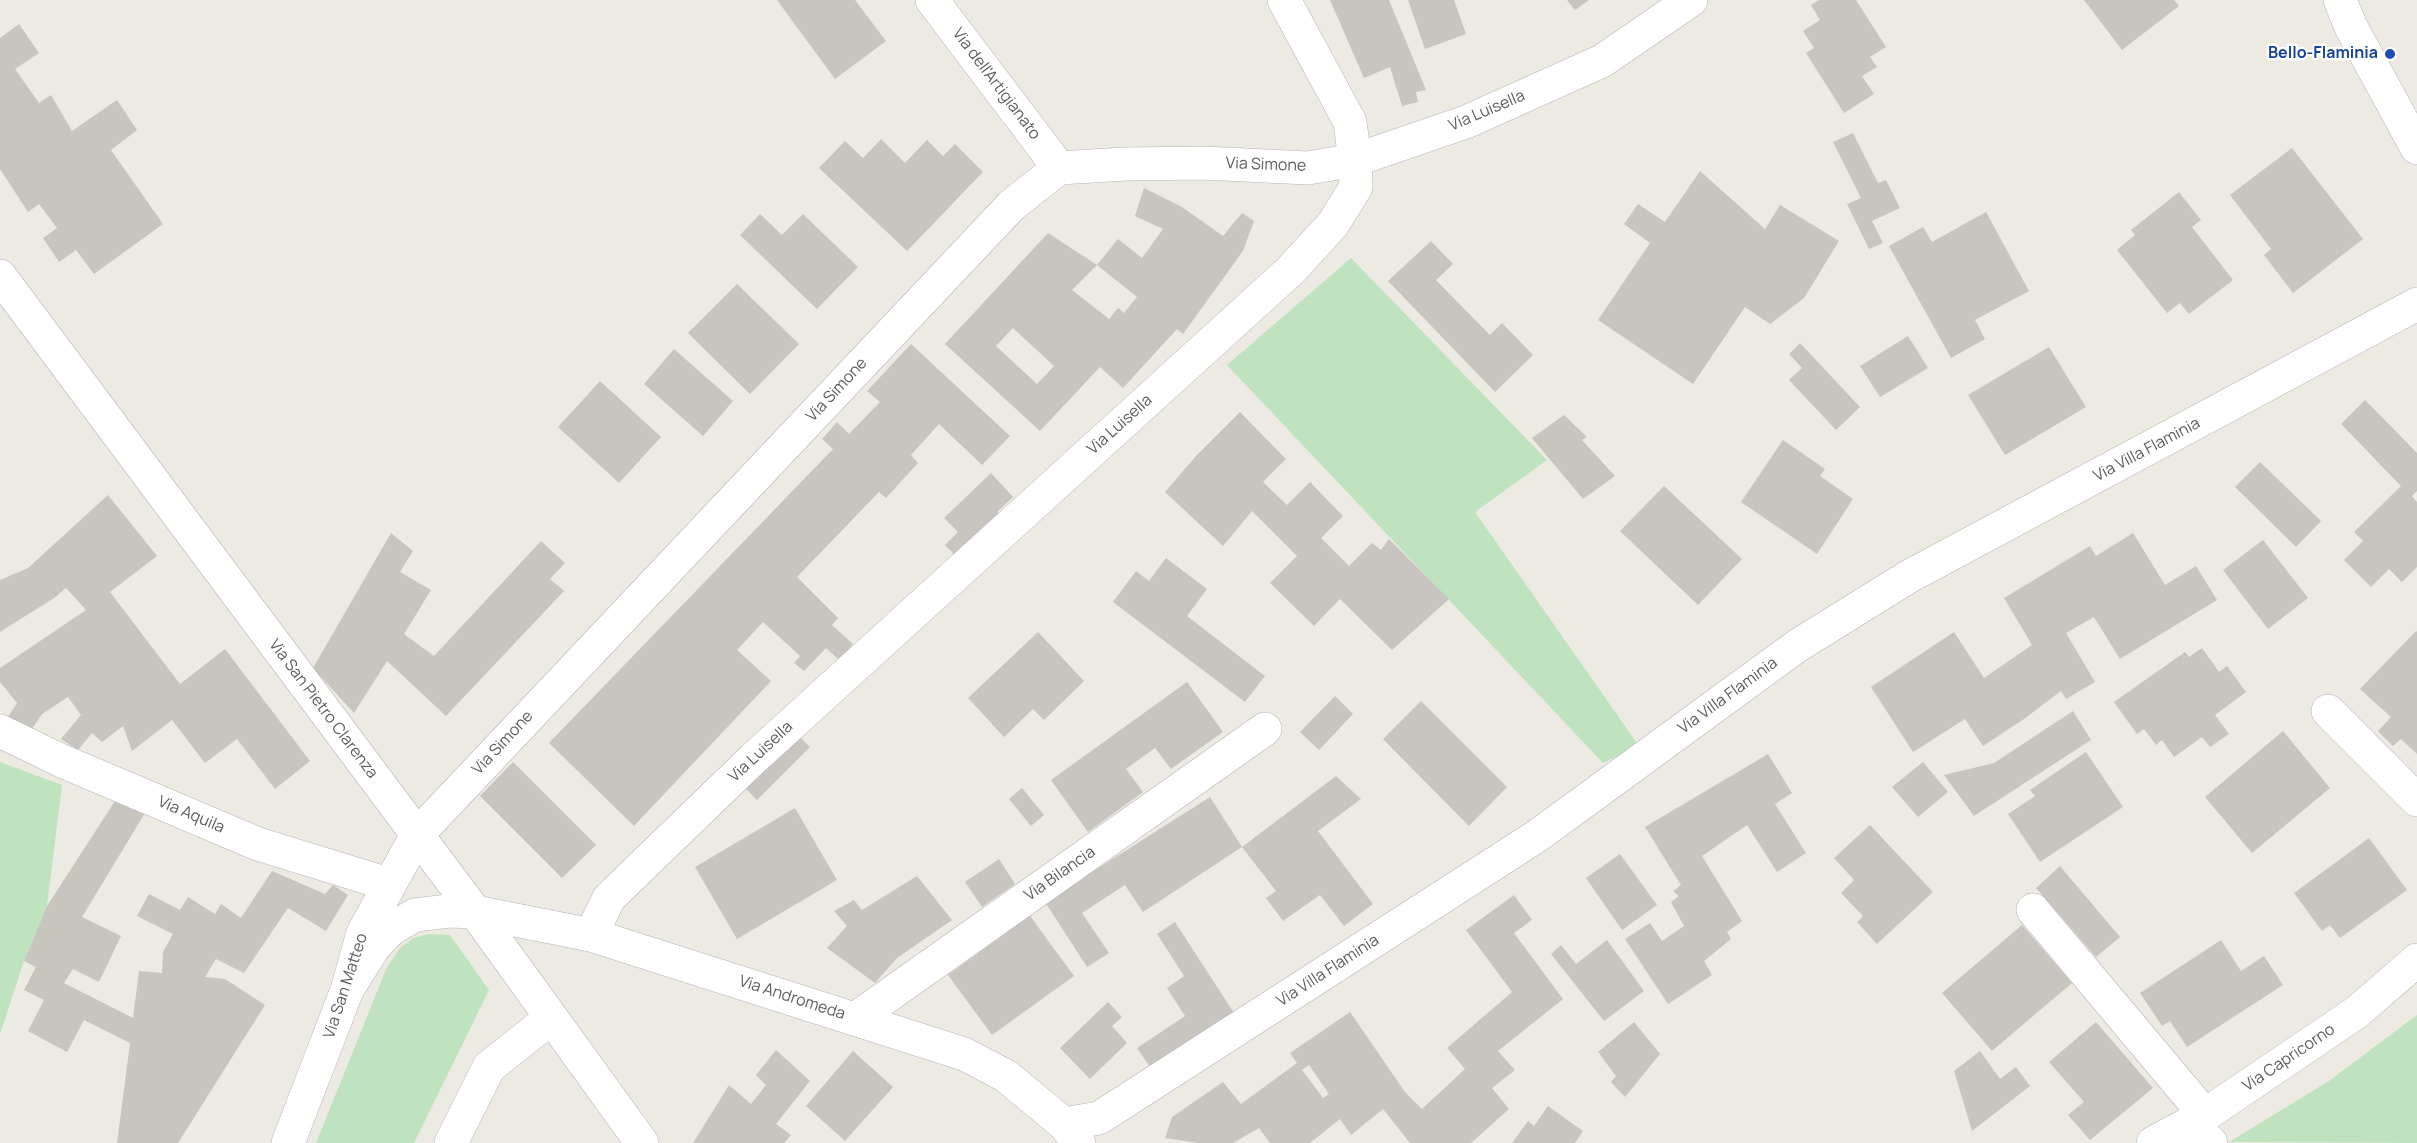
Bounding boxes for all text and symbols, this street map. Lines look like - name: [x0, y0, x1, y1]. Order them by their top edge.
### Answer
- street label: Via dell'Artigianato: [948, 24, 1044, 144]
- place label: Bello-Flaminia: [2268, 44, 2378, 64]
- marker: Bello-Flaminia: [2383, 47, 2397, 61]
- street label: Via Luisella: [1446, 86, 1528, 136]
- street label: Via Simone: [1225, 154, 1307, 176]
- street label: Via Simone: [803, 354, 871, 426]
- street label: Via Luisella: [1084, 391, 1156, 459]
- street label: Via Villa Flaminia: [2090, 414, 2204, 486]
- street label: Via San Pietro Clarenza: [264, 636, 382, 782]
- street label: Via Villa Flaminia: [1675, 654, 1781, 738]
- street label: Via Simone: [469, 707, 537, 779]
- street label: Via Luisella: [725, 717, 797, 787]
- street label: Via Aquila: [155, 792, 227, 838]
- street label: Via Bilancia: [1021, 843, 1099, 905]
- street label: Via San Matteo: [320, 931, 372, 1041]
- street label: Via Villa Flaminia: [1273, 931, 1383, 1011]
- street label: Via Andromeda: [736, 972, 848, 1024]
- street label: Via Capricorno: [2239, 1020, 2339, 1096]

